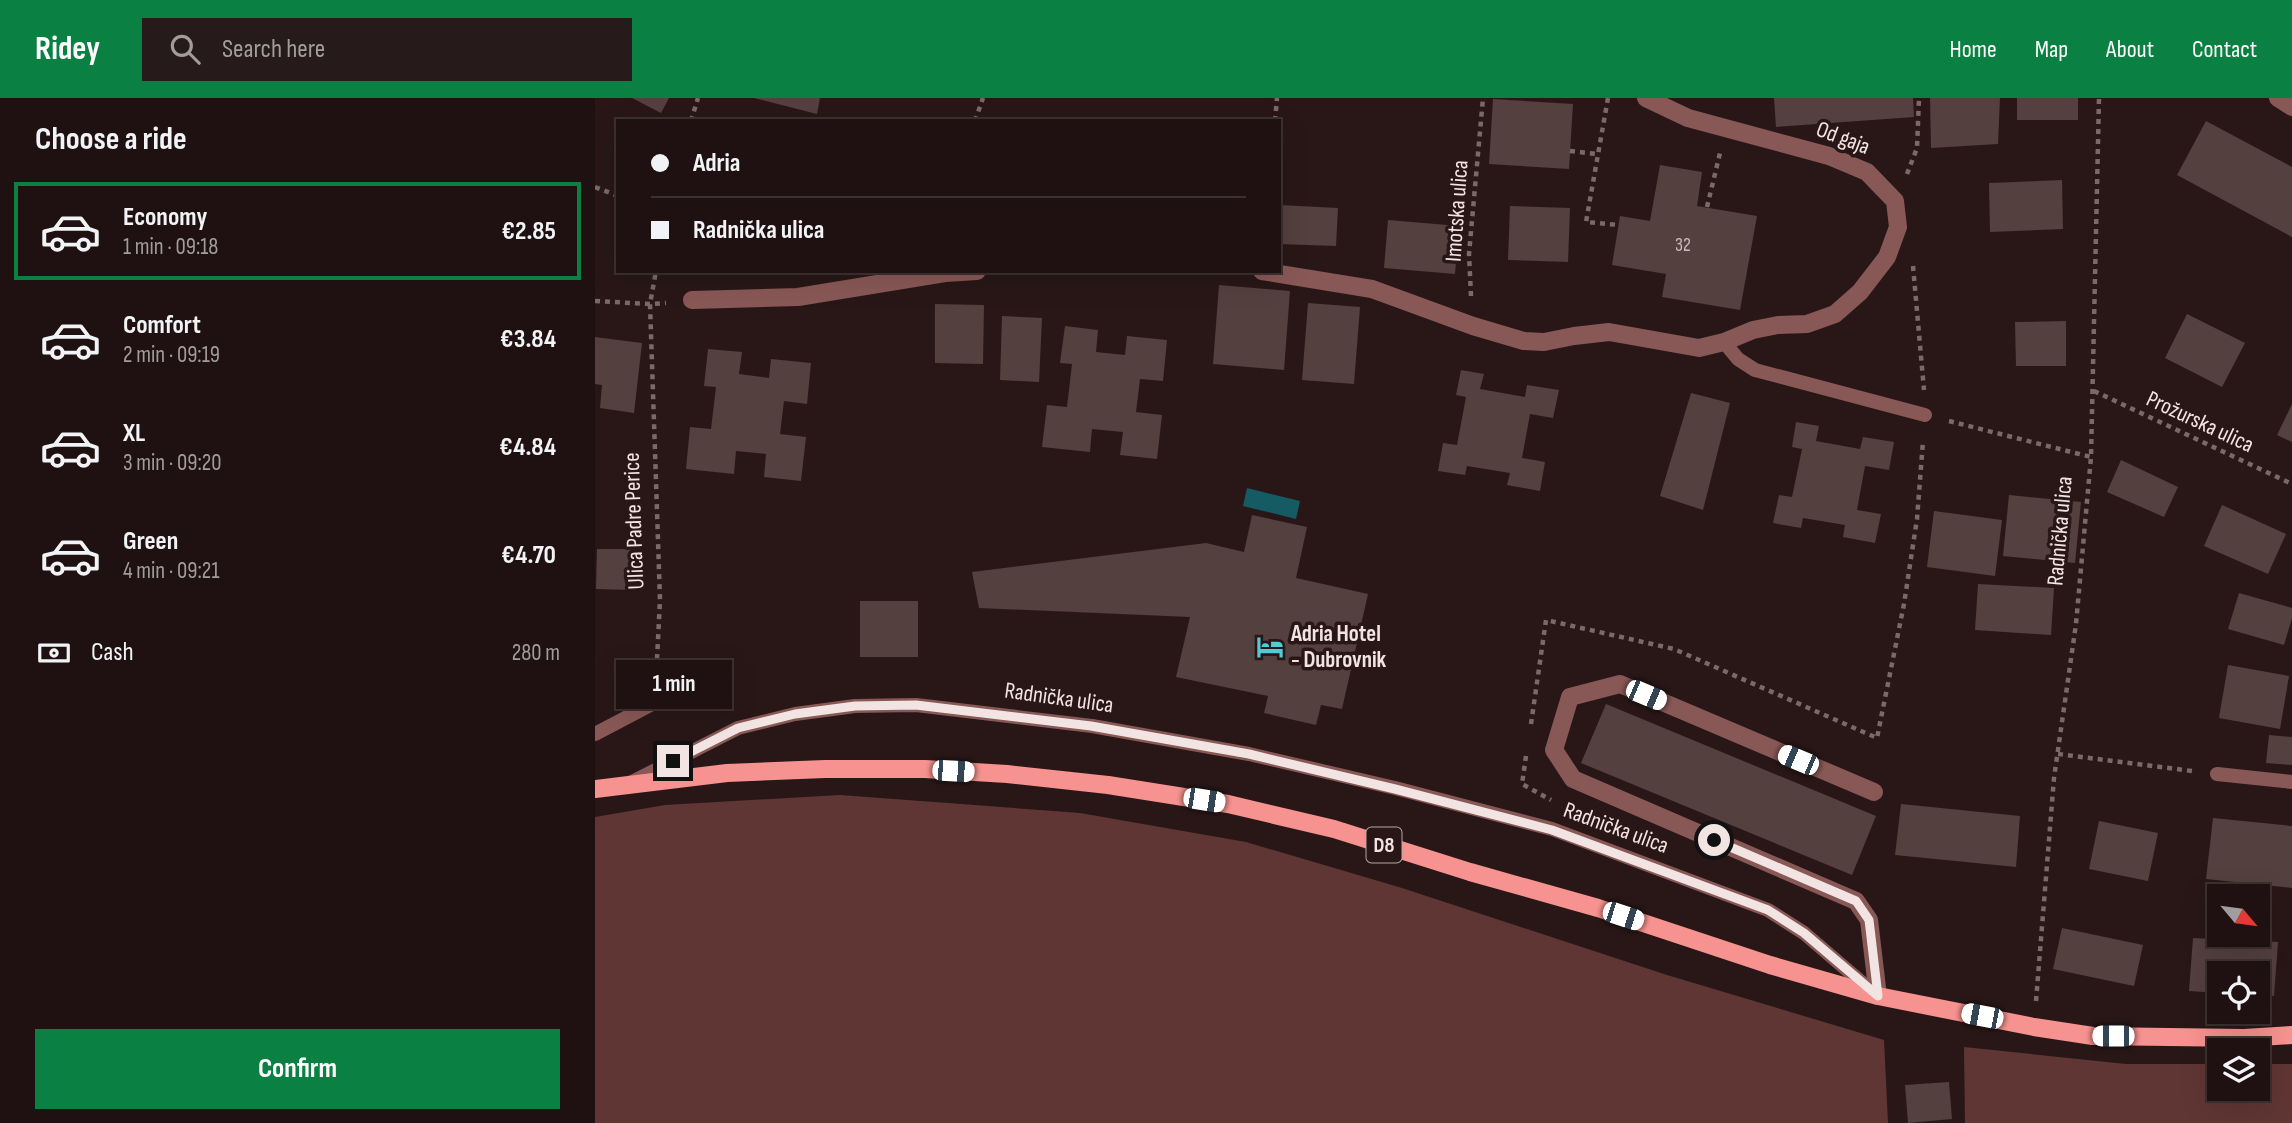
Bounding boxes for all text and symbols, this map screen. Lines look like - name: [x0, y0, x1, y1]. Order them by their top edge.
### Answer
- search box: [142, 18, 632, 81]
- text: Ridey: [35, 29, 100, 69]
- icon: search: [166, 30, 204, 68]
- text: Search here: [222, 34, 325, 65]
- text: Home: [1949, 35, 1997, 64]
- text: Map: [2035, 35, 2068, 64]
- text: About: [2106, 35, 2154, 64]
- text: Contact: [2192, 35, 2257, 64]
- street label: Od gaja: [1812, 115, 1874, 161]
- text: Choose a ride: [35, 120, 187, 159]
- text: Adria: [693, 148, 740, 179]
- street label: Imotska ulica: [1439, 159, 1475, 263]
- icon: car: [39, 200, 102, 263]
- text: Economy: [123, 202, 207, 233]
- text: Radnička ulica: [693, 215, 825, 246]
- text: €2.85: [501, 216, 556, 247]
- text: 1 min · 09:18: [123, 233, 218, 261]
- house number: 32: [1675, 234, 1691, 257]
- icon: car: [39, 308, 102, 371]
- text: Comfort: [123, 310, 201, 341]
- text: €3.84: [500, 324, 556, 355]
- text: 2 min · 09:19: [123, 341, 220, 369]
- street label: Prožurska ulica: [2142, 385, 2258, 459]
- icon: car: [39, 416, 102, 479]
- text: XL: [123, 418, 145, 449]
- text: €4.84: [499, 432, 556, 463]
- text: 3 min · 09:20: [123, 449, 222, 477]
- street label: Ulica Padre Perice: [618, 452, 650, 590]
- street label: Radnička ulica: [2041, 475, 2079, 587]
- icon: car: [39, 524, 102, 587]
- text: Green: [123, 526, 178, 557]
- text: €4.70: [501, 540, 556, 571]
- text: 4 min · 09:21: [123, 557, 219, 585]
- place label: Adria Hotel - Dubrovnik: [1290, 620, 1387, 674]
- hotel icon: Adria Hotel - Dubrovnik: [1255, 632, 1285, 662]
- icon: cash: [35, 634, 73, 672]
- text: Cash: [91, 637, 134, 668]
- text: 280 m: [512, 639, 560, 667]
- callout: 1 min: [615, 660, 731, 708]
- text: 1 min: [653, 670, 695, 698]
- street label: Radnička ulica: [1003, 676, 1115, 720]
- car: [1623, 677, 1670, 713]
- car: [1775, 742, 1822, 778]
- route end: [657, 745, 689, 777]
- car: [932, 759, 975, 783]
- car: [1182, 786, 1227, 814]
- street label: Radnička ulica: [1560, 796, 1672, 860]
- route start: [1698, 824, 1730, 856]
- road number: D8: [1367, 828, 1401, 862]
- north arrow: [2207, 884, 2270, 947]
- map controls: [2207, 884, 2270, 1101]
- car: [1600, 900, 1647, 932]
- button: locate: [2207, 961, 2270, 1024]
- car: [1960, 1002, 2005, 1030]
- car: [2093, 1026, 2135, 1047]
- button: Confirm: [35, 1029, 560, 1109]
- button: layers: [2207, 1038, 2270, 1101]

